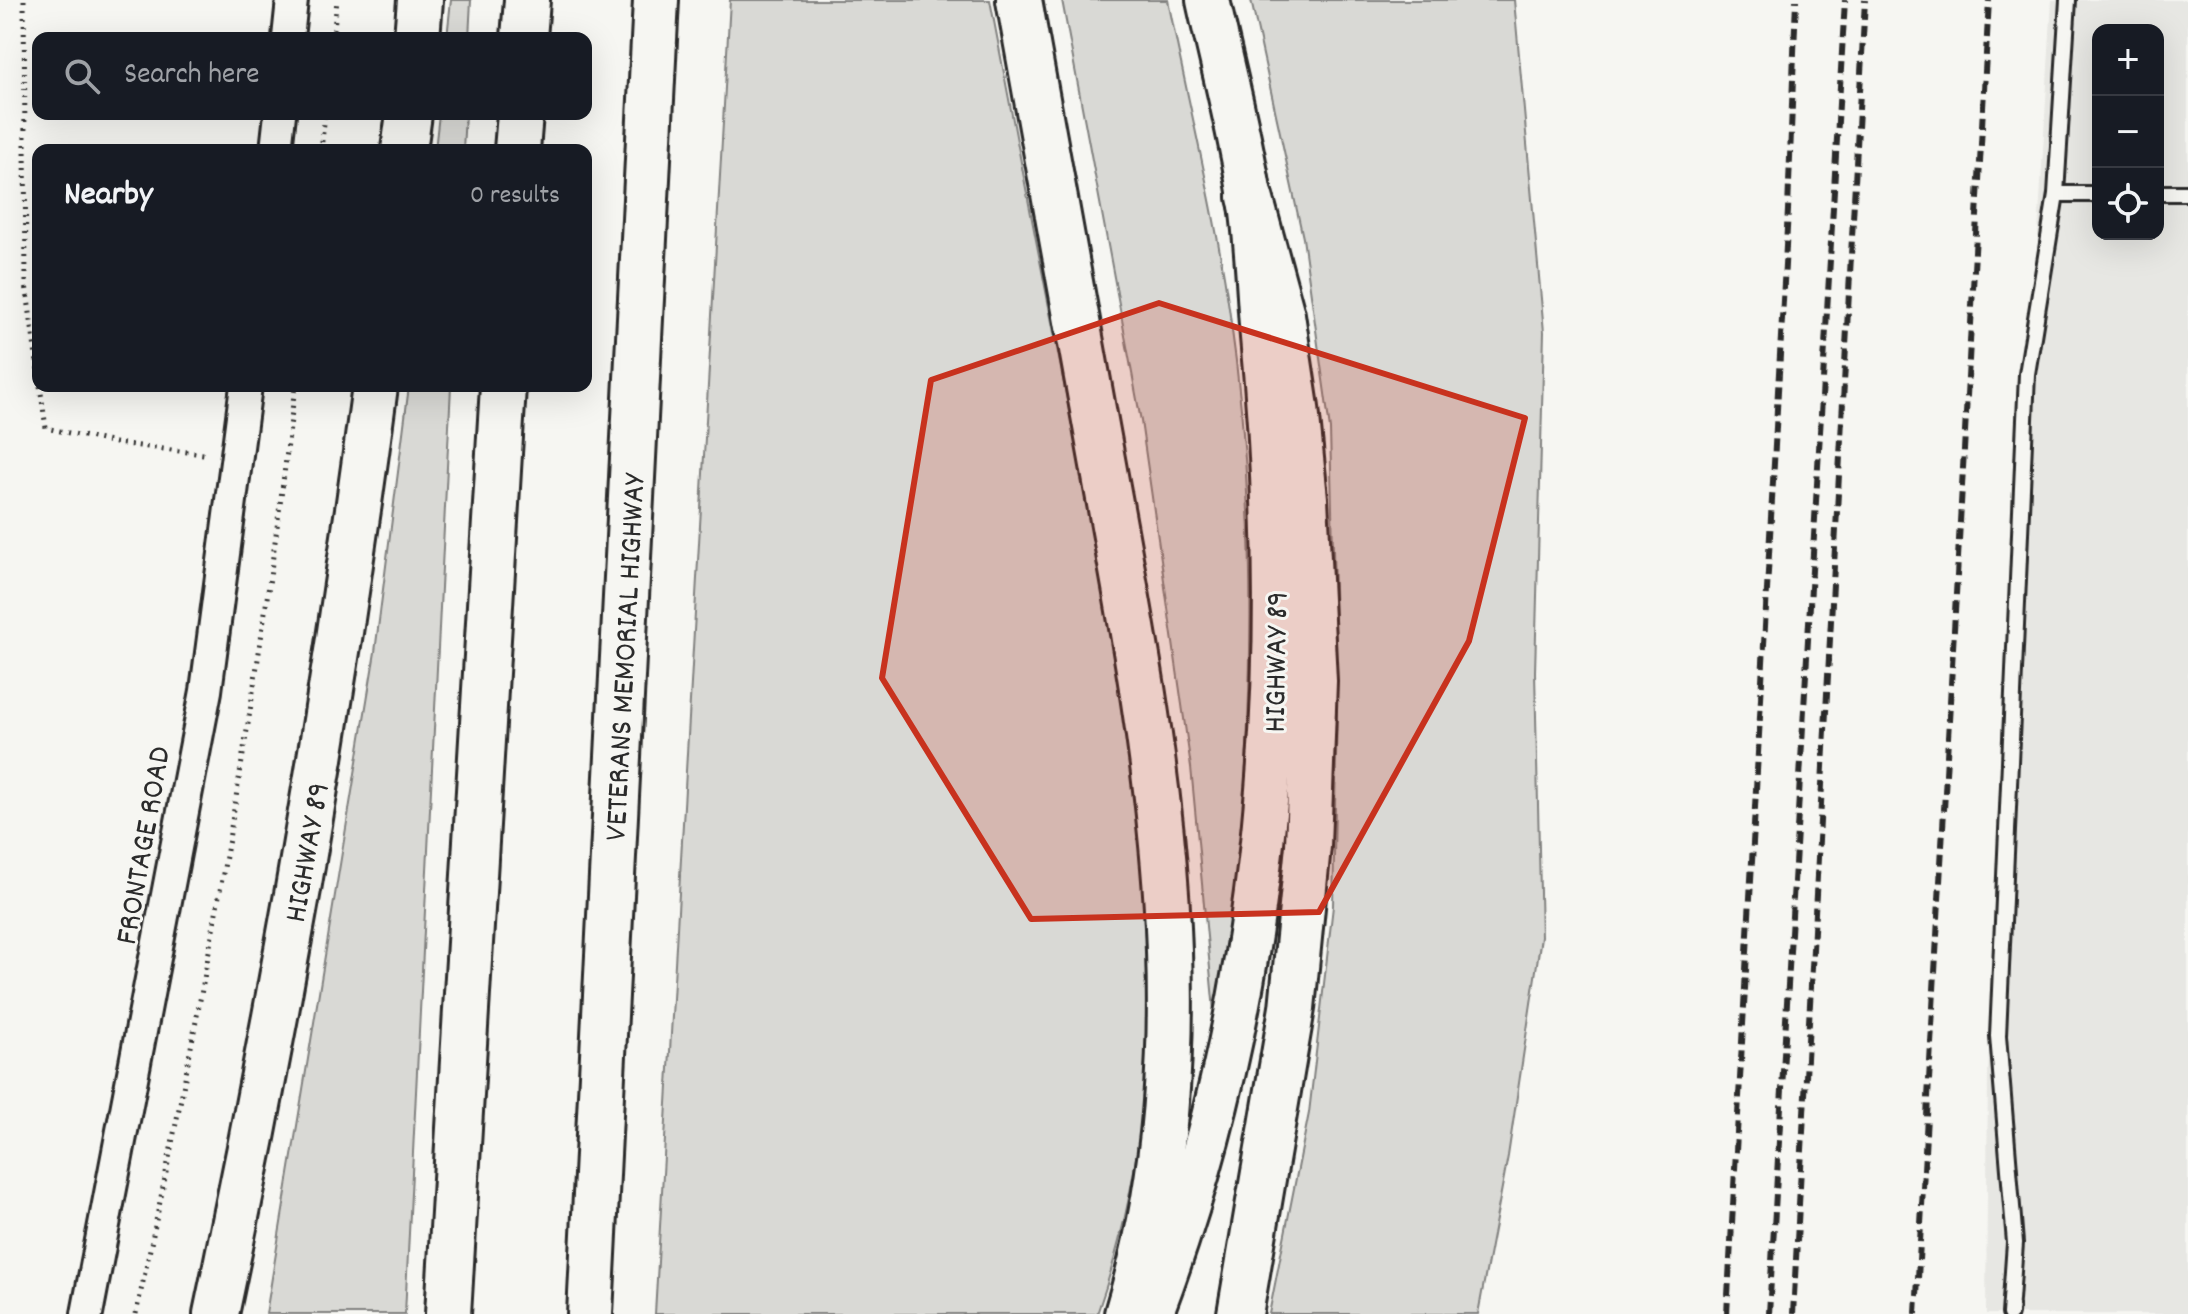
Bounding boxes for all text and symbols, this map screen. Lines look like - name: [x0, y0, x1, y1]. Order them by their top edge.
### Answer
- map controls: [2092, 24, 2164, 240]
- button: +: [2092, 24, 2164, 96]
- search box: [32, 32, 592, 120]
- icon: search: [60, 54, 104, 98]
- text: Search here: [124, 55, 260, 98]
- button: −: [2092, 96, 2164, 168]
- button: locate: [2092, 168, 2164, 240]
- text: Nearby: [64, 172, 153, 221]
- text: 0 results: [470, 178, 560, 215]
- street label: VETERANS MEMORIAL HIGHWAY: [595, 471, 661, 842]
- street label: HIGHWAY 89: [1255, 591, 1303, 733]
- street label: FRONTAGE ROAD: [106, 743, 186, 948]
- street label: HIGHWAY 89: [275, 779, 345, 926]

